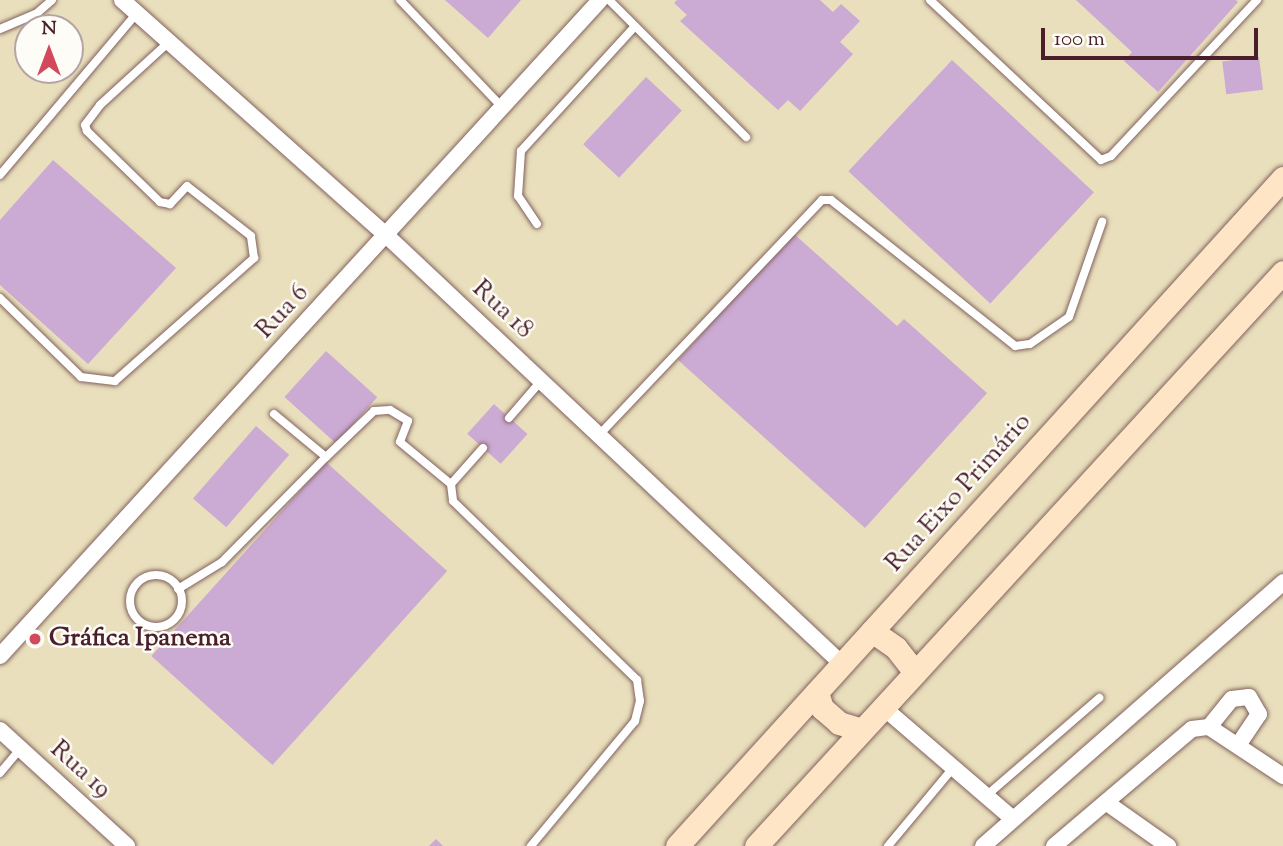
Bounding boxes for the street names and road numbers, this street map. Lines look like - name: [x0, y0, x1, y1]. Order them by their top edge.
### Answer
- street label: Rua 18: [465, 274, 539, 346]
- street label: Rua 6: [250, 278, 316, 346]
- street label: Rua Eixo Primário: [879, 407, 1039, 579]
- street label: Rua 19: [43, 734, 117, 806]

